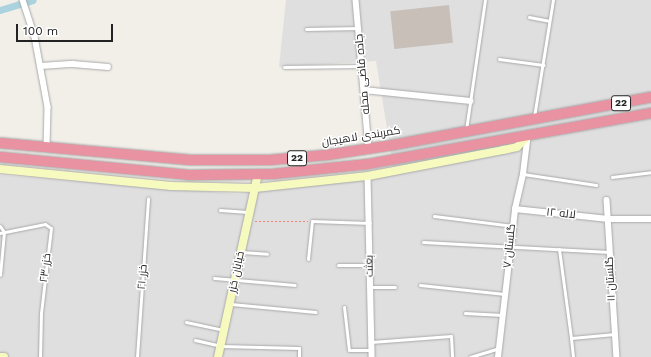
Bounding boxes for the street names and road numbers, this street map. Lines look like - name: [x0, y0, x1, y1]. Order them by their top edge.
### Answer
- street label: جاده قاضی محله: [353, 33, 373, 115]
- road number: 22: [611, 95, 631, 111]
- street label: کمربندی لاهیجان: [321, 124, 401, 150]
- road number: 22: [287, 150, 307, 166]
- street label: لاله ۱۲: [546, 206, 576, 222]
- street label: گلستان ۷: [501, 223, 519, 269]
- street label: خیابان خزر: [226, 250, 248, 294]
- street label: خزر ۲۳: [38, 253, 54, 283]
- street label: بعثت: [363, 255, 377, 277]
- street label: گلستان ۱۱: [603, 256, 619, 302]
- street label: خزر ۲۱: [136, 264, 150, 290]

